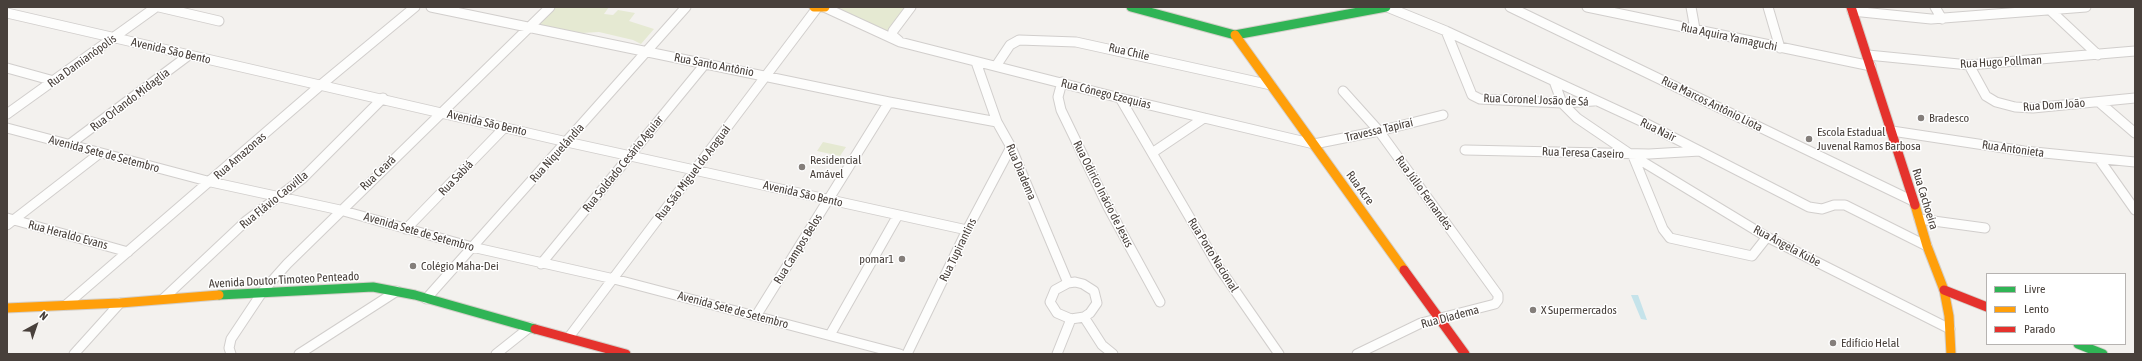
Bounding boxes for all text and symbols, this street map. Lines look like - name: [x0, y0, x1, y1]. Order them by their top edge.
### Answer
- street label: Rua Aquira Yamaguchi: [1680, 20, 1778, 54]
- street label: Rua Damianópolis: [45, 31, 119, 91]
- street label: Avenida São Bento: [130, 35, 212, 67]
- street label: Rua Chile: [1107, 40, 1151, 64]
- street label: Rua Santo Antônio: [673, 50, 755, 80]
- street label: Rua Hugo Pollman: [1960, 53, 2042, 71]
- street label: Rua Orlando Midaglia: [87, 65, 173, 135]
- street label: Rua Marcos Antônio Liota: [1659, 73, 1765, 135]
- street label: Rua Cônego Ezequias: [1059, 76, 1153, 112]
- street label: Rua Coronel Josão de Sá: [1483, 91, 1589, 109]
- street label: Rua Dom João: [2022, 96, 2086, 114]
- street label: Avenida São Bento: [446, 107, 528, 139]
- place label: Bradesco: [1929, 111, 1969, 125]
- street label: Rua Soldado Cesário Aguiar: [580, 113, 666, 215]
- marker: Bradesco: [1916, 113, 1926, 123]
- street label: Travessa Tapiraí: [1344, 115, 1414, 145]
- street label: Rua Nair: [1638, 115, 1678, 145]
- street label: Rua Niquelândia: [527, 121, 587, 185]
- street label: Rua São Miguel do Araguaí: [652, 122, 734, 224]
- place label: Escola Estadual Juvenal Ramos Barbosa: [1817, 125, 1921, 153]
- street label: Rua Amazonas: [211, 129, 269, 183]
- street label: Avenida Sete de Setembro: [47, 132, 161, 176]
- marker: Escola Estadual Juvenal Ramos Barbosa: [1804, 134, 1814, 144]
- street label: Rua Odirico Inácio de Jesus: [1070, 138, 1136, 250]
- street label: Rua Antonieta: [1981, 138, 2045, 160]
- street label: Rua Diadema: [1003, 142, 1039, 202]
- street label: Rua Teresa Caseiro: [1542, 144, 1624, 162]
- street label: Rua Ceará: [357, 152, 399, 194]
- place label: Residencial Amável: [810, 153, 861, 181]
- street label: Rua Júlio Fernandes: [1392, 153, 1456, 233]
- street label: Rua Sabiá: [436, 157, 476, 199]
- marker: Residencial Amável: [797, 162, 807, 172]
- street label: Rua Cachoeira: [1909, 167, 1941, 231]
- street label: Rua Flávio Caovilla: [237, 168, 311, 232]
- street label: Rua Acre: [1343, 168, 1377, 208]
- street label: Avenida São Bento: [762, 178, 844, 210]
- street label: Avenida Sete de Setembro: [362, 209, 476, 255]
- street label: Rua Campos Belos: [771, 211, 825, 287]
- street label: Rua Porto Nacional: [1184, 215, 1242, 295]
- street label: Rua Tupirantins: [936, 216, 980, 284]
- street label: Rua Heraldo Evans: [27, 217, 109, 253]
- street label: Rua Ângela Kube: [1751, 222, 1823, 270]
- place label: pomar1: [859, 252, 894, 266]
- marker: pomar1: [897, 254, 907, 264]
- place label: Colégio Maha-Dei: [421, 259, 499, 273]
- marker: Colégio Maha-Dei: [408, 261, 418, 271]
- street label: Avenida Doutor Timoteo Penteado: [208, 269, 360, 291]
- legend: [1986, 273, 2126, 345]
- text: Livre: [2024, 282, 2045, 296]
- street label: Avenida Sete de Setembro: [676, 288, 790, 332]
- street label: Rua Diadema: [1419, 302, 1481, 332]
- text: Lento: [2024, 302, 2049, 316]
- place label: X Supermercados: [1541, 303, 1617, 317]
- north arrow: [16, 305, 56, 345]
- marker: X Supermercados: [1528, 305, 1538, 315]
- text: N: [37, 309, 50, 322]
- text: Parado: [2024, 322, 2055, 336]
- place label: Edifício Helal: [1841, 336, 1899, 350]
- marker: Edifício Helal: [1828, 338, 1838, 348]

